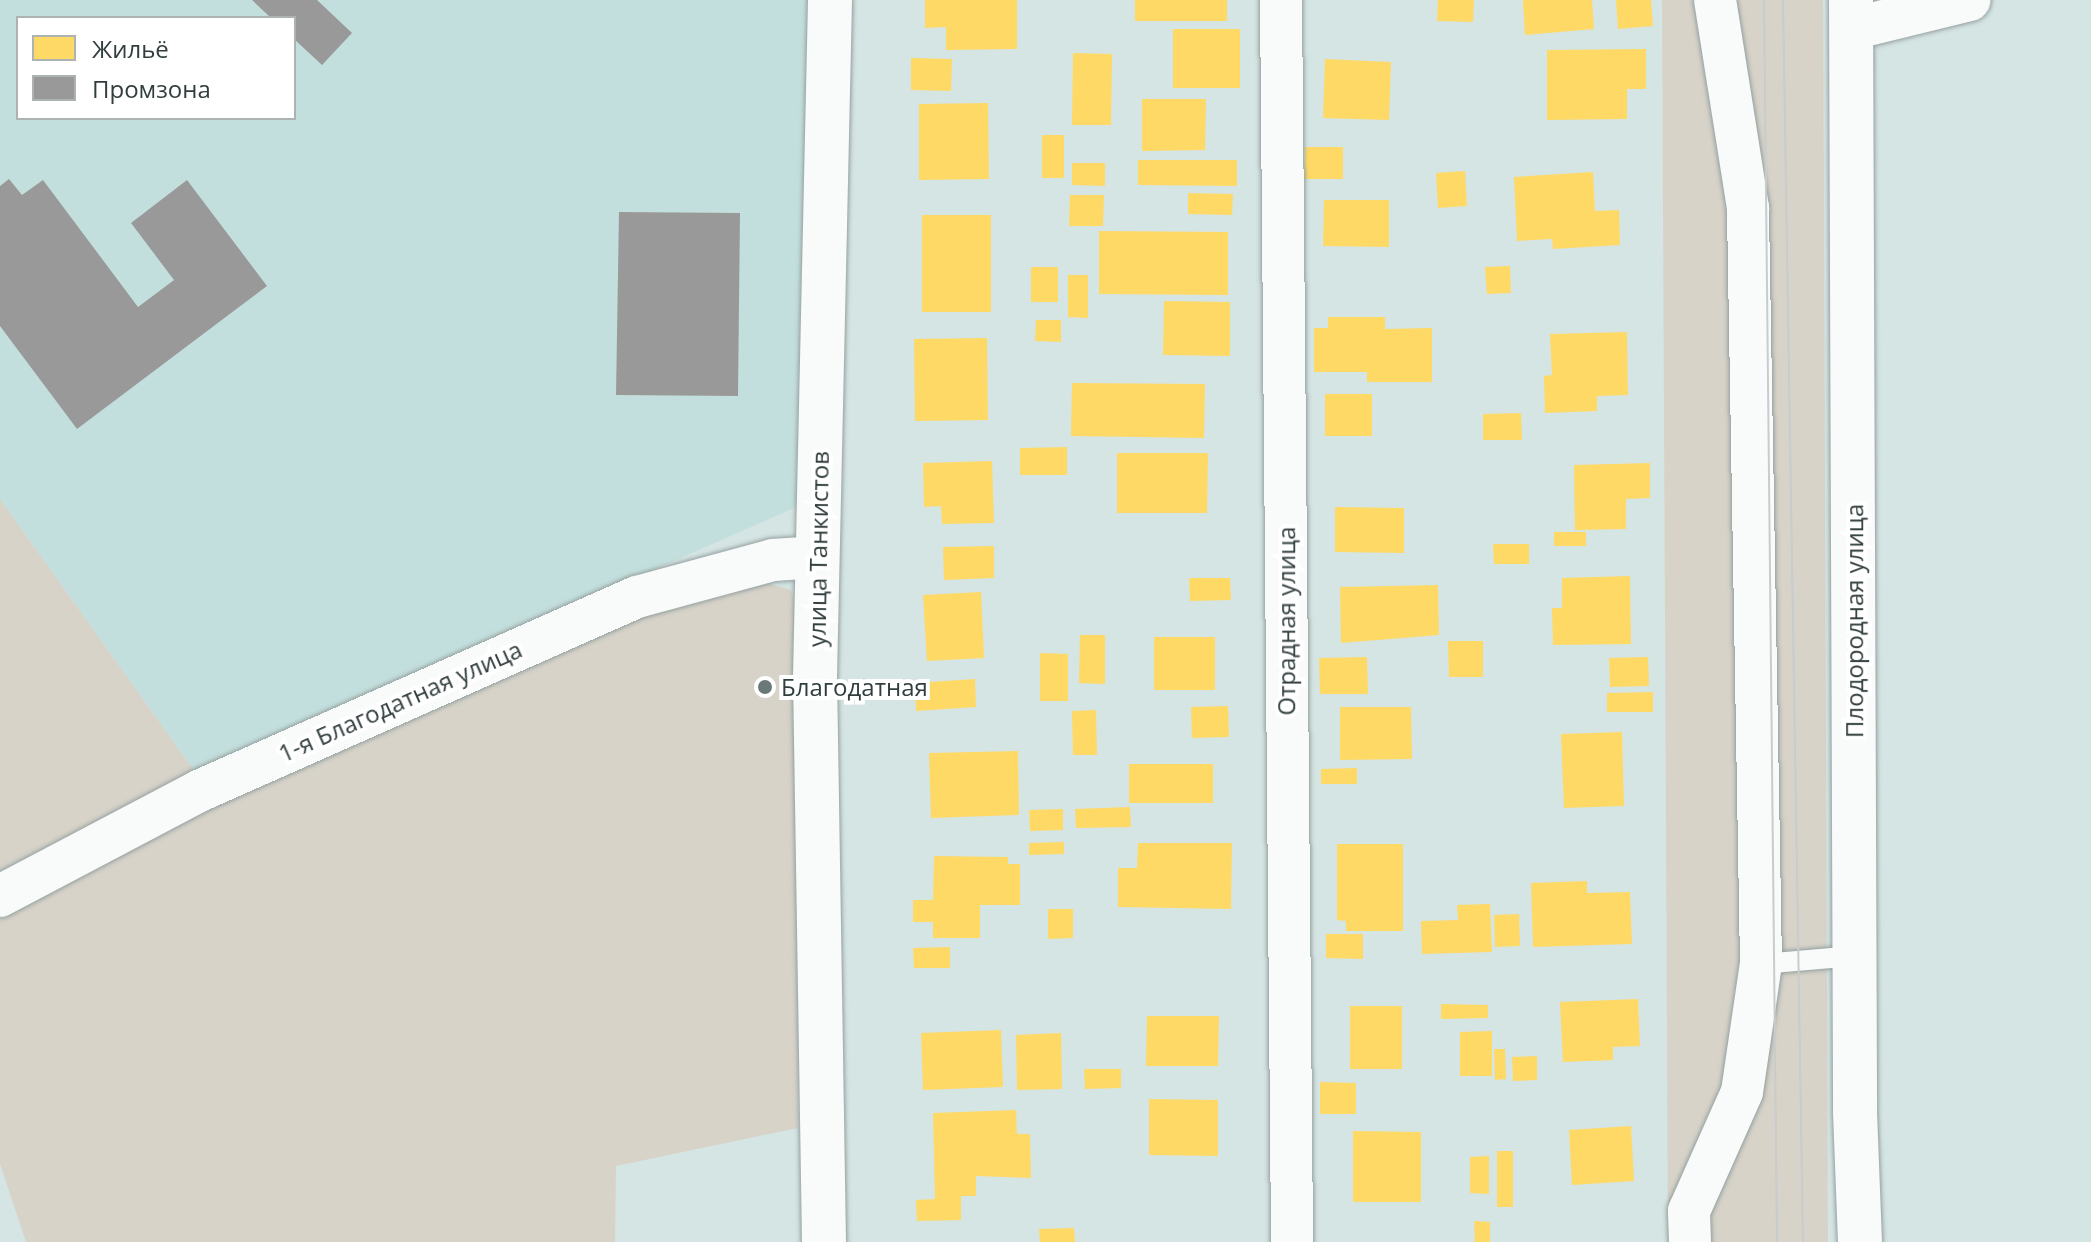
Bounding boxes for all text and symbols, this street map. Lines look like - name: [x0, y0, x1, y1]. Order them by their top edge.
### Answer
- legend: [16, 16, 296, 120]
- text: Жильё: [92, 32, 169, 65]
- text: Промзона: [92, 72, 211, 105]
- street label: улица Танкистов: [802, 451, 834, 647]
- street label: Плодородная улица: [1840, 504, 1868, 738]
- street label: Отрадная улица: [1272, 526, 1300, 716]
- street label: 1-я Благодатная улица: [274, 634, 526, 768]
- place label: Благодатная: [781, 673, 928, 701]
- marker: Благодатная: [756, 678, 774, 696]

